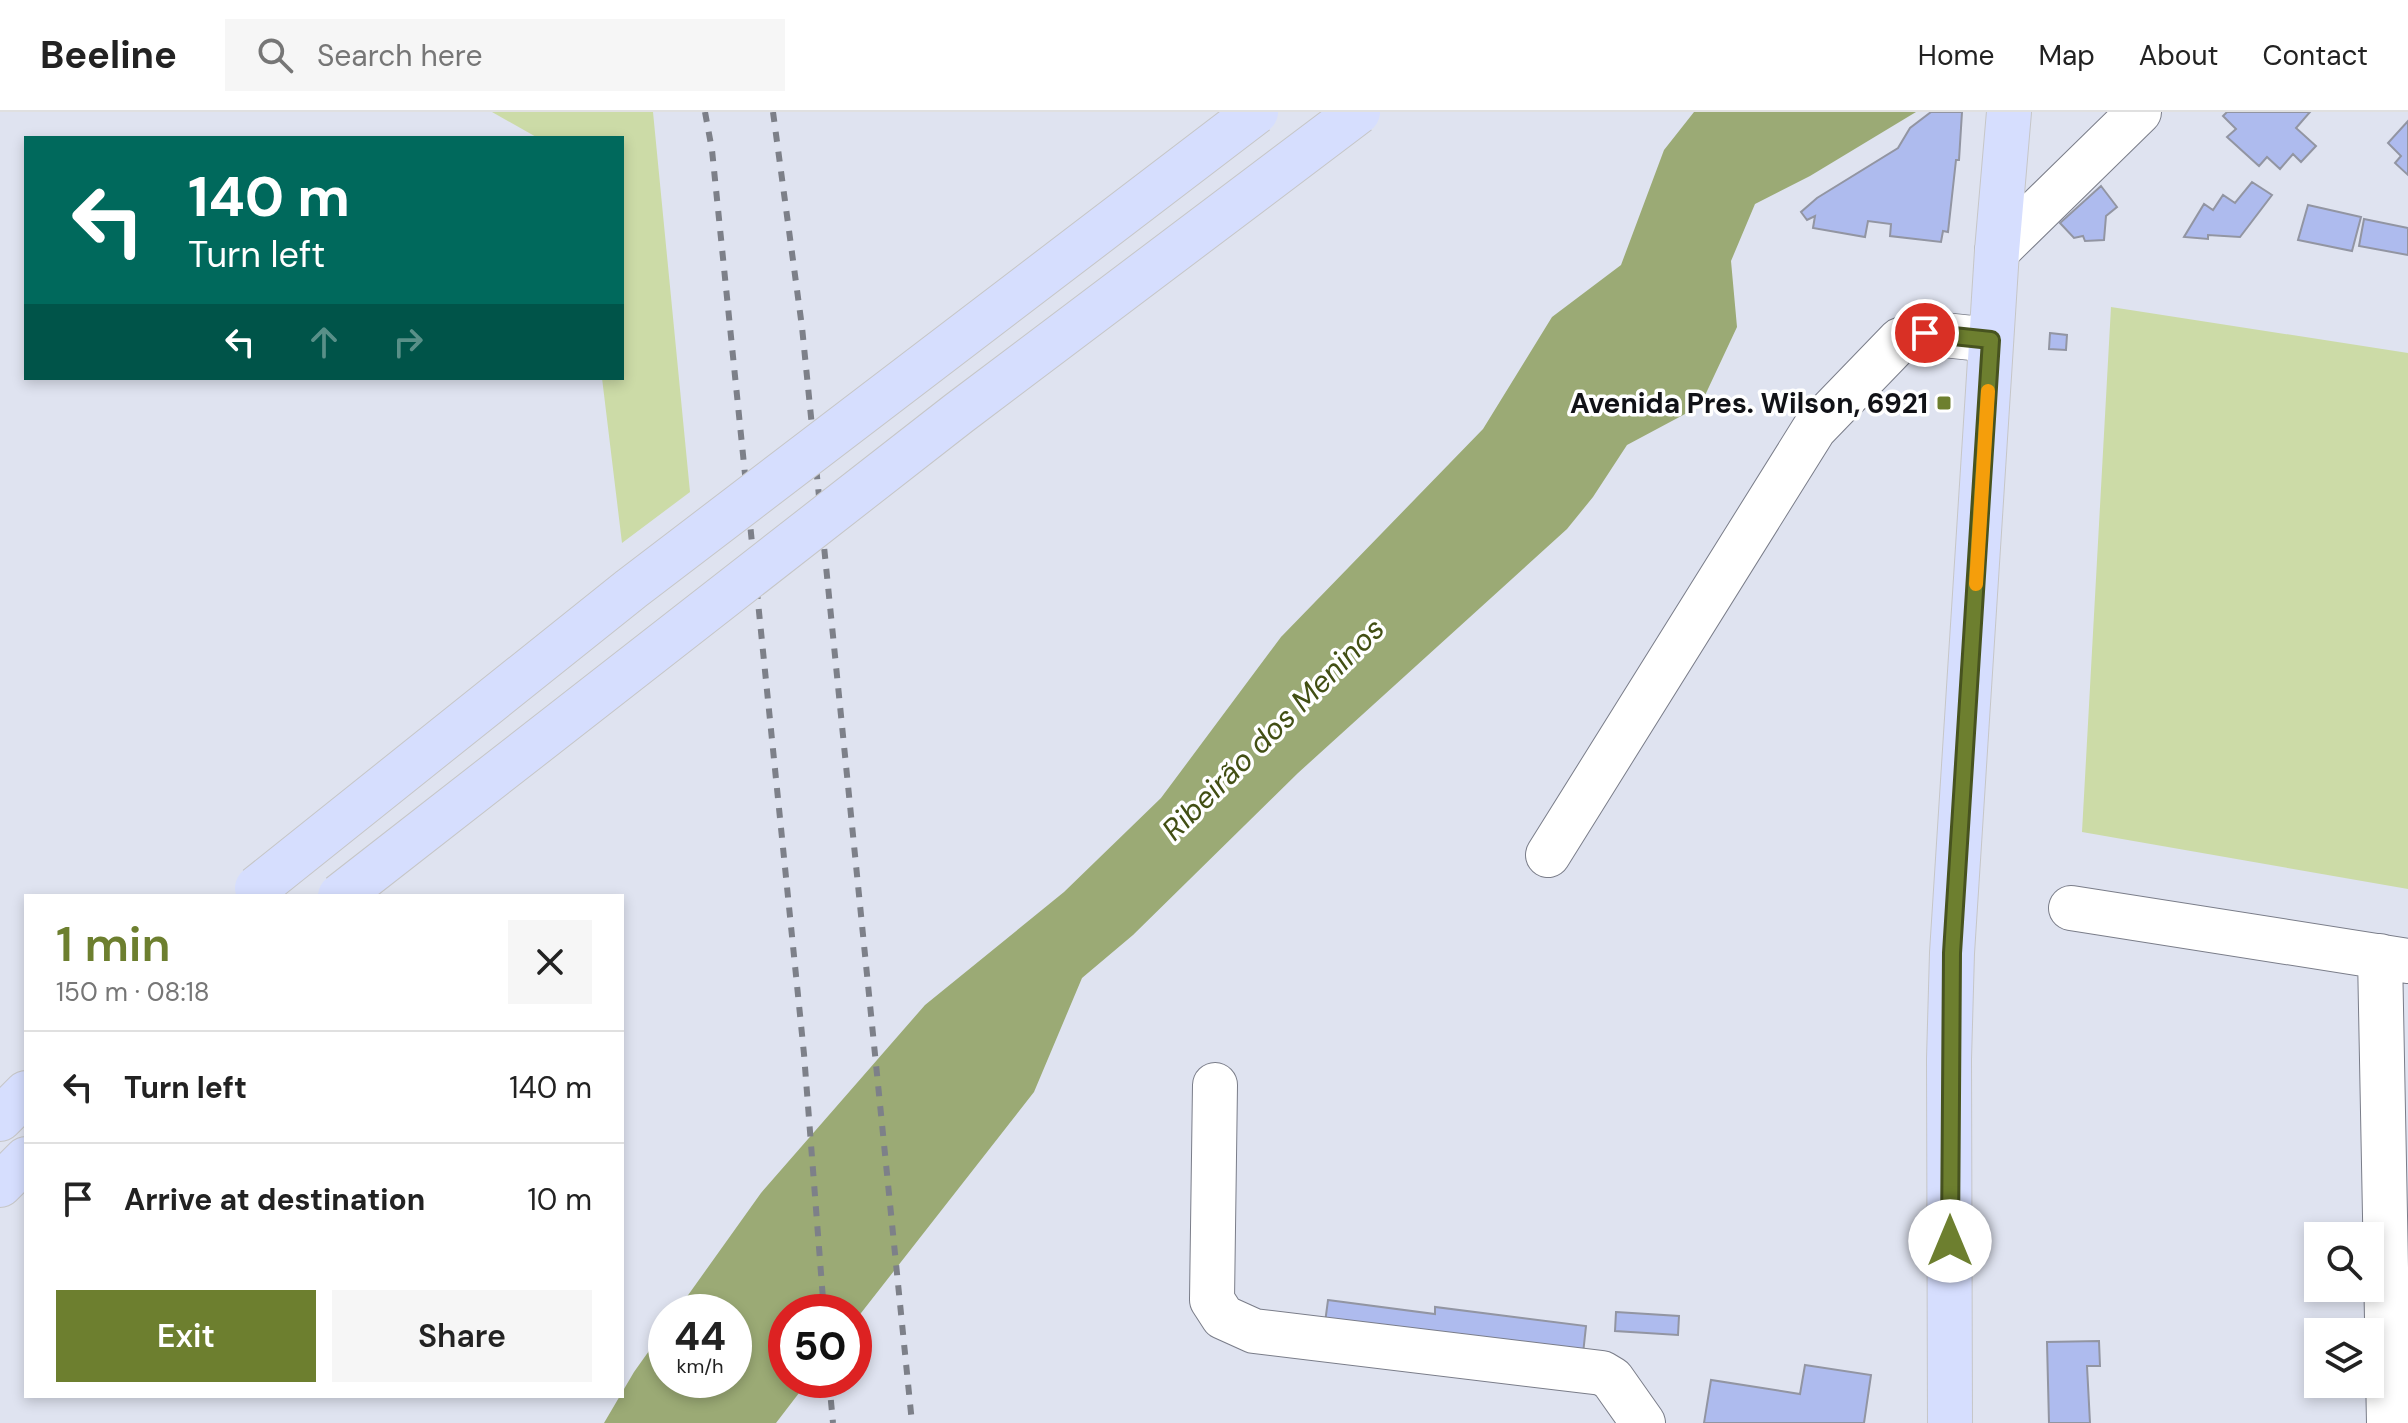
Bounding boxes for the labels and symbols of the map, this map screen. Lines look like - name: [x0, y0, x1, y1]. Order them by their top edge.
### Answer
- pin: [1891, 299, 1959, 367]
- place label: Avenida Pres. Wilson, 6921: [1570, 385, 1928, 422]
- marker: Avenida Pres. Wilson, 6921: [1935, 394, 1953, 412]
- water label: Ribeirão dos Meninos: [1153, 609, 1393, 849]
- position arrow: [1908, 1199, 1992, 1283]
- speed limit sign: 50: [768, 1294, 872, 1398]

